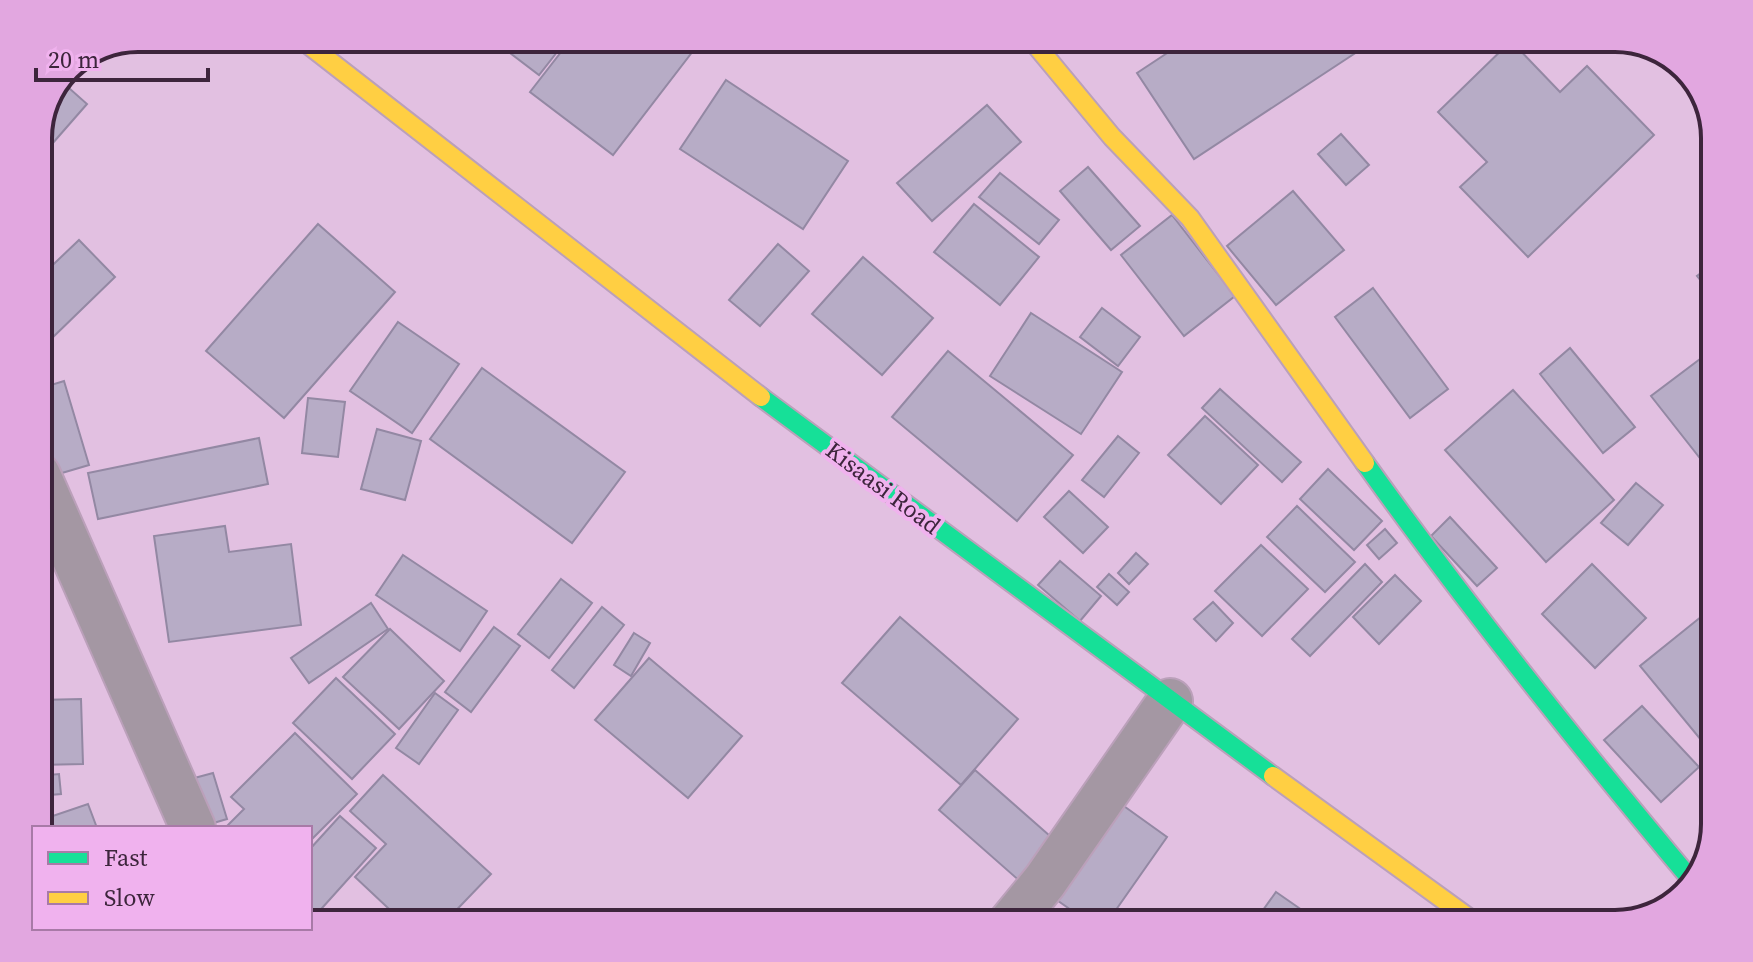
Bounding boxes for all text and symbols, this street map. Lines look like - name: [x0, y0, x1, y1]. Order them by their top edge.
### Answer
- scale bar: [36, 32, 208, 82]
- text: 20 m: [48, 43, 99, 76]
- street label: Kisaasi Road: [819, 434, 948, 542]
- legend: [32, 826, 312, 930]
- text: Fast: [104, 841, 148, 874]
- text: Slow: [104, 881, 155, 914]

